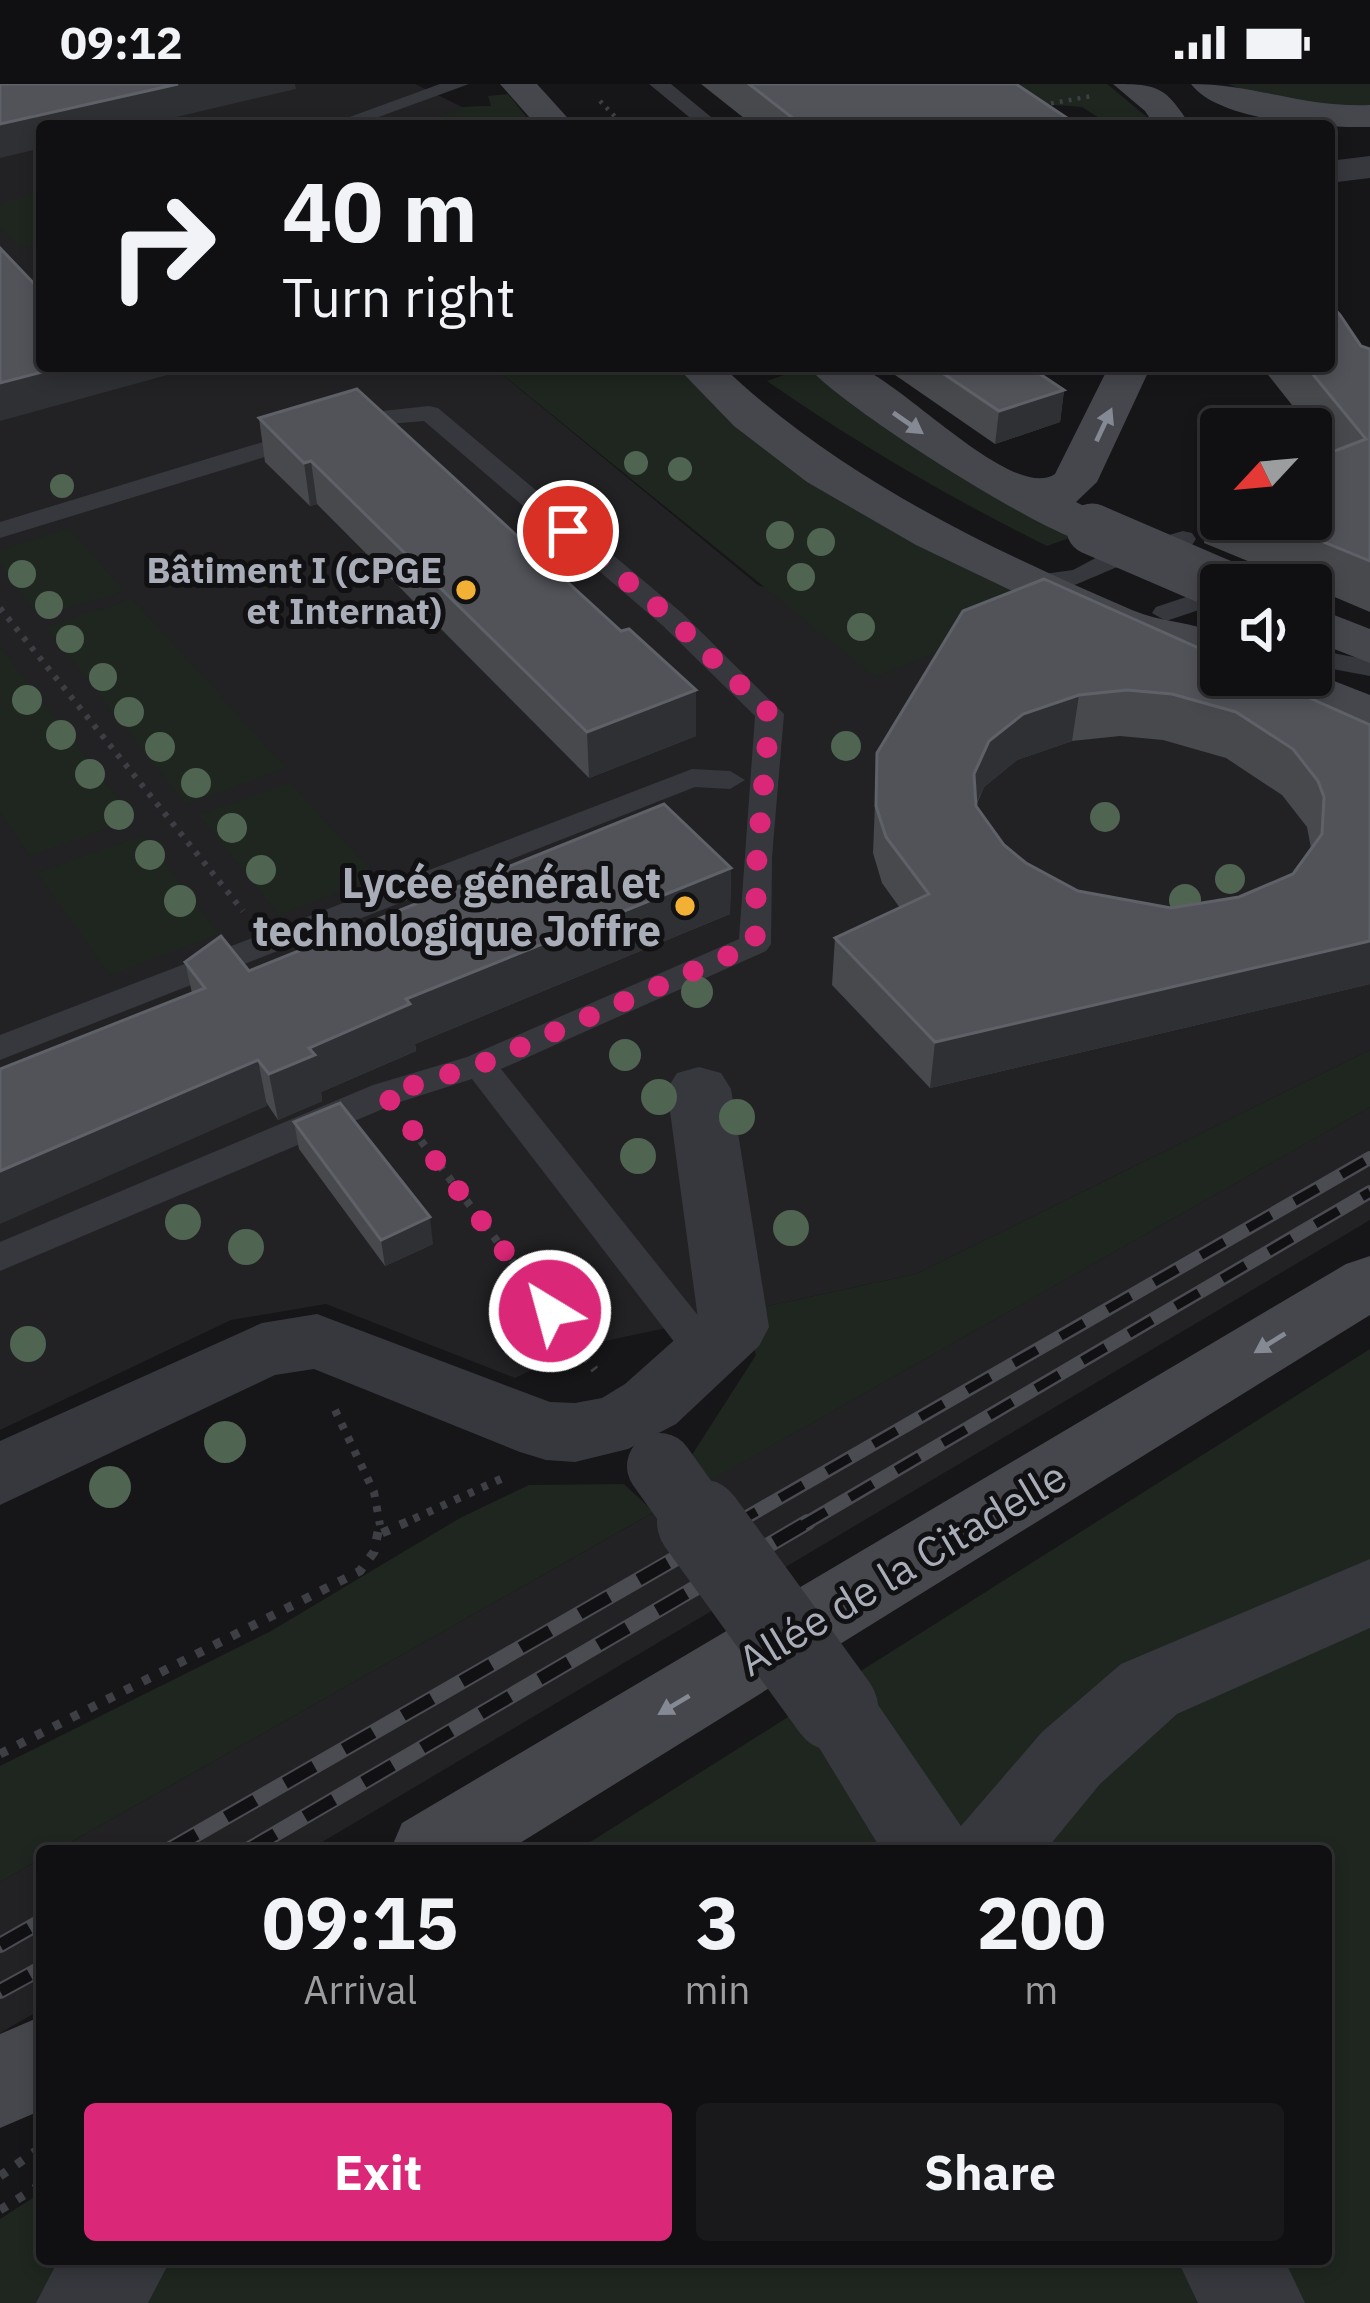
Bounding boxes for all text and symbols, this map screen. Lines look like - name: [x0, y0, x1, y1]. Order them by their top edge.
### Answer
- text: 09:12: [60, 13, 183, 71]
- text: 40 m: [282, 156, 478, 265]
- icon: right: [84, 168, 240, 324]
- text: Turn right: [282, 262, 516, 332]
- one-way arrow: [1094, 407, 1114, 442]
- north arrow: [1200, 408, 1332, 540]
- map controls: [1200, 408, 1332, 696]
- one-way arrow: [892, 411, 924, 434]
- pin: [517, 480, 619, 582]
- icon: arrive: [535, 498, 601, 564]
- place label: Bâtiment I (CPGE et Internat): [146, 546, 442, 634]
- button: sound: [1200, 564, 1332, 696]
- marker: Bâtiment I (CPGE et Internat): [453, 577, 479, 603]
- place label: Lycée général et technologique Joffre: [253, 855, 661, 958]
- marker: Lycée général et technologique Joffre: [672, 893, 698, 919]
- position arrow: [487, 1248, 613, 1374]
- one-way arrow: [1254, 1331, 1287, 1353]
- street label: Allée de la Citadelle: [728, 1448, 1076, 1688]
- one-way arrow: [657, 1694, 691, 1715]
- text: 09:15: [262, 1875, 459, 1969]
- text: 3: [696, 1875, 739, 1969]
- text: 200: [976, 1875, 1106, 1969]
- text: Arrival: [303, 1964, 417, 2015]
- text: min: [685, 1964, 750, 2015]
- text: m: [1024, 1964, 1058, 2015]
- button: Exit: [84, 2103, 672, 2241]
- button: Share: [696, 2103, 1284, 2241]

